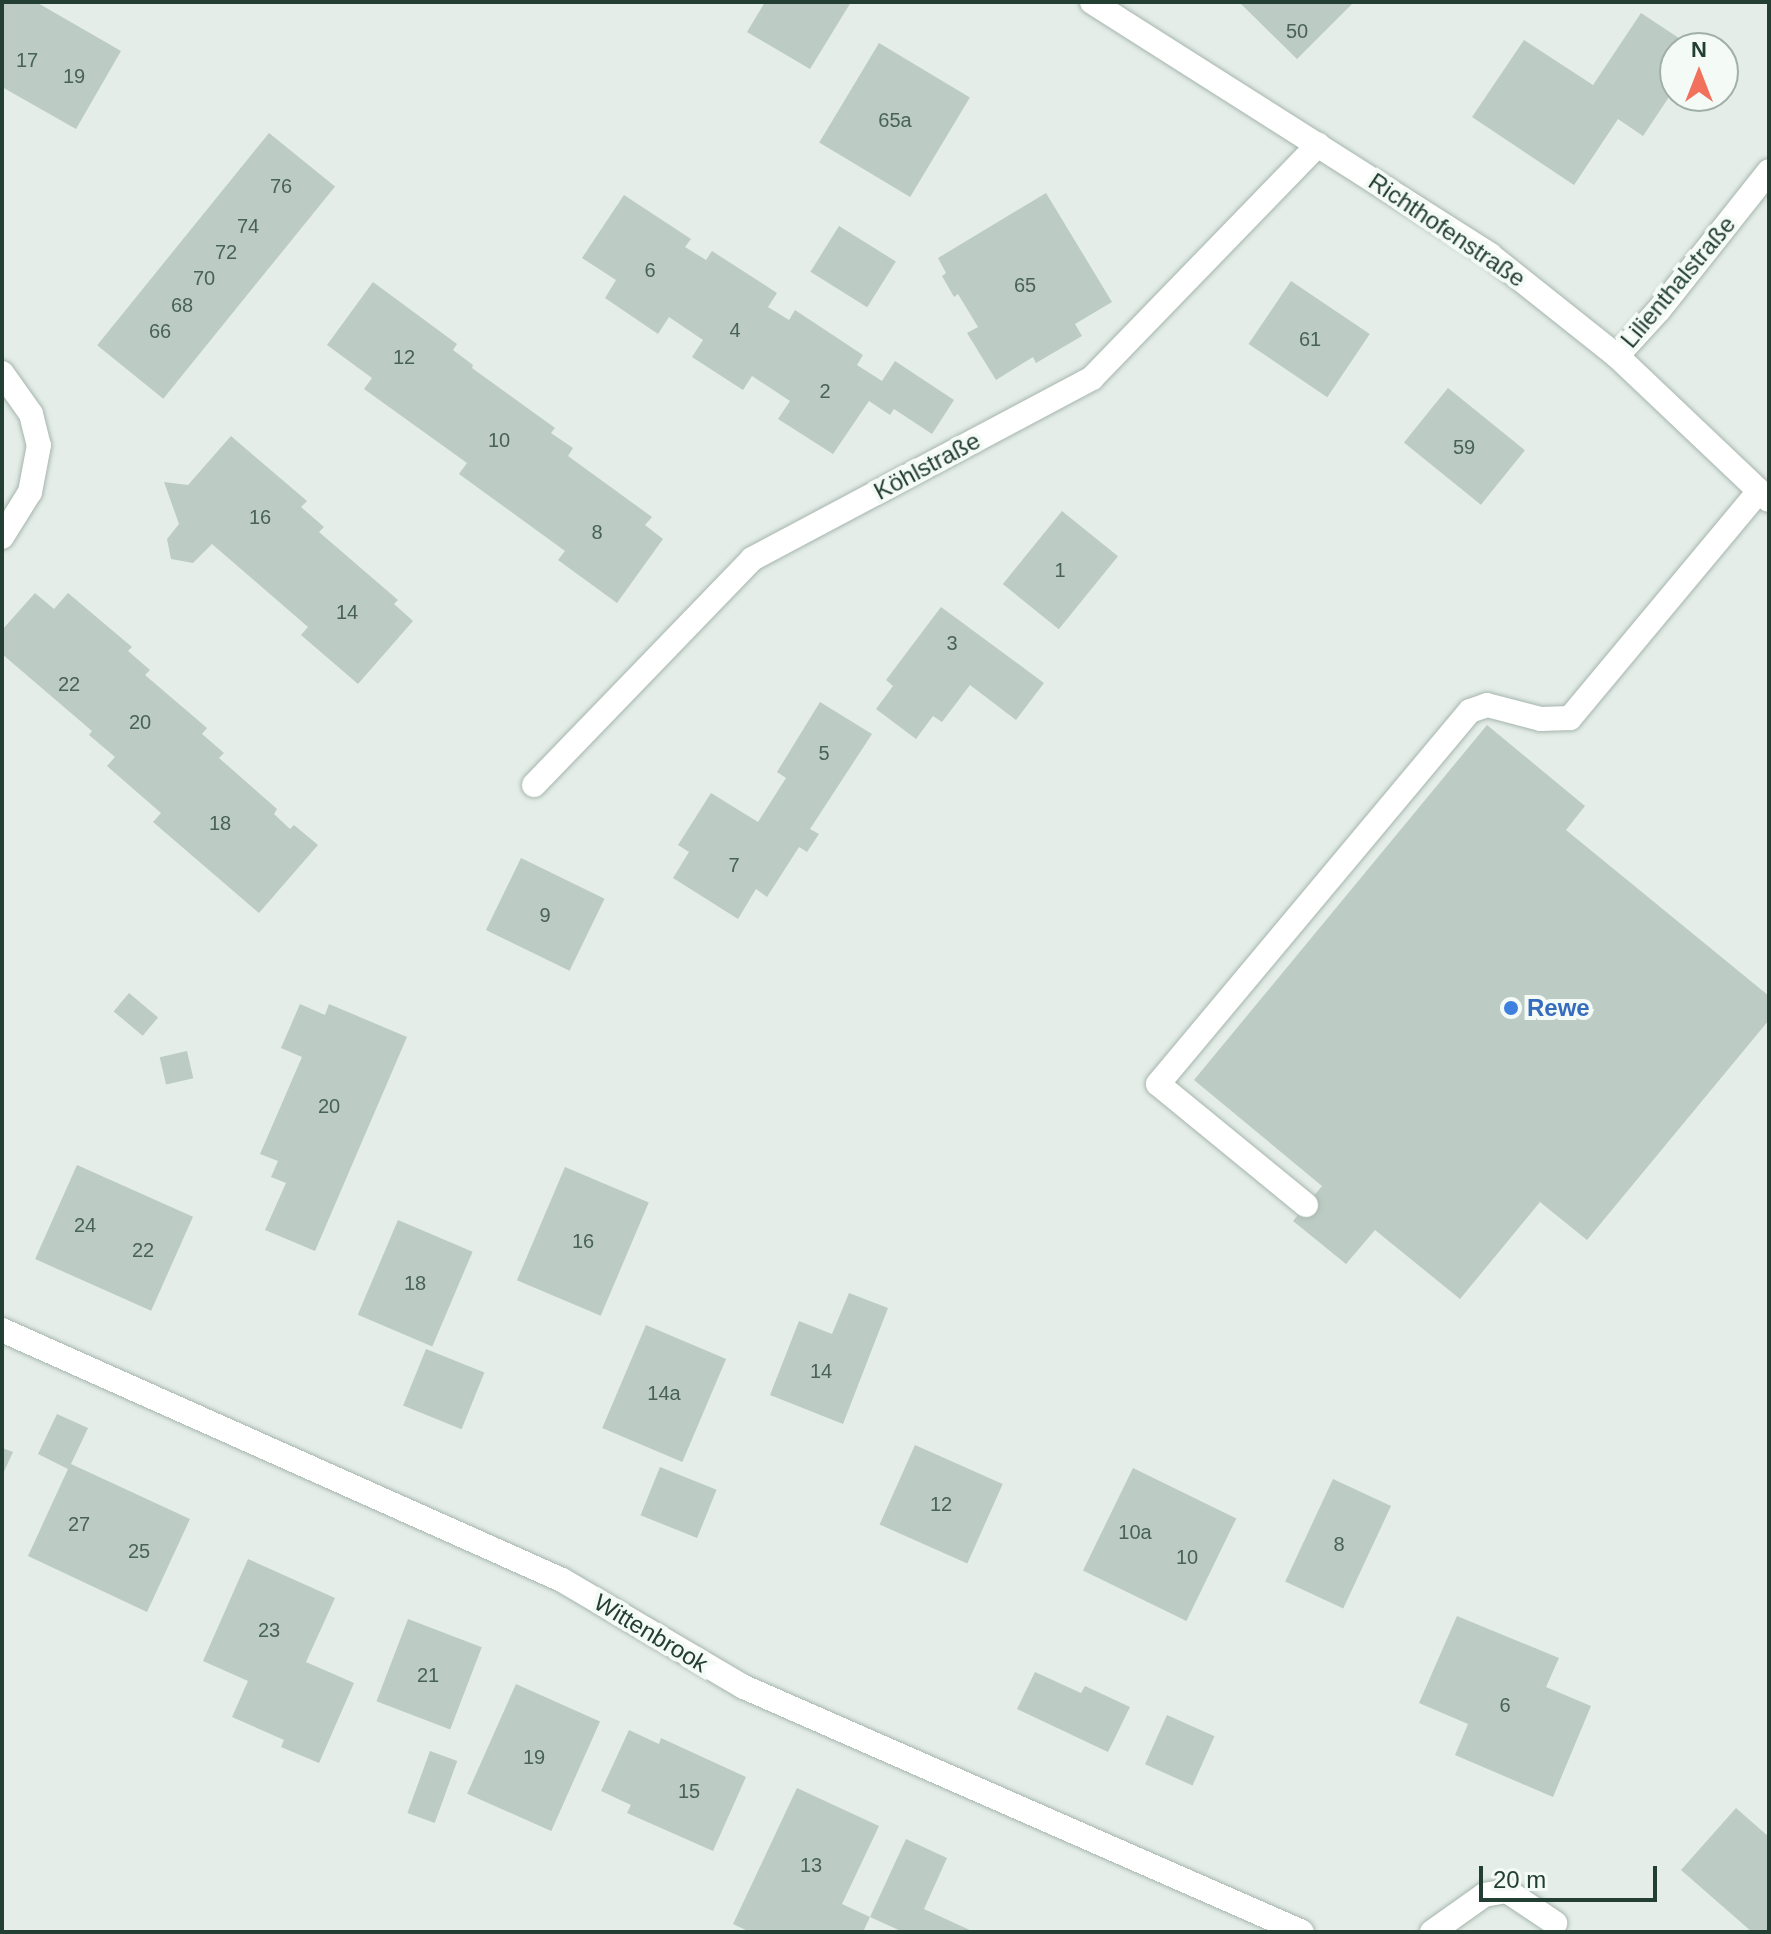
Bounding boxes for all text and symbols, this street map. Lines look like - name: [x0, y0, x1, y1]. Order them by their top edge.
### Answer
- house number: 50: [1286, 19, 1308, 43]
- north arrow: [1659, 32, 1739, 112]
- text: N: [1691, 37, 1707, 62]
- house number: 17: [16, 48, 38, 72]
- house number: 19: [63, 64, 85, 88]
- house number: 65a: [878, 108, 912, 132]
- street label: Richthofenstraße: [1363, 167, 1531, 293]
- house number: 76: [270, 174, 292, 198]
- street label: Lilienthalstraße: [1615, 210, 1741, 354]
- house number: 74: [237, 214, 259, 238]
- house number: 72: [215, 240, 237, 264]
- house number: 6: [644, 258, 656, 282]
- house number: 70: [193, 266, 215, 290]
- house number: 65: [1014, 273, 1036, 297]
- house number: 68: [171, 293, 193, 317]
- house number: 4: [729, 318, 741, 342]
- house number: 66: [149, 319, 171, 343]
- house number: 61: [1299, 327, 1321, 351]
- house number: 12: [393, 345, 415, 369]
- house number: 2: [819, 379, 831, 403]
- street label: Köhlstraße: [869, 426, 985, 506]
- house number: 10: [488, 428, 510, 452]
- house number: 59: [1453, 435, 1475, 459]
- house number: 16: [249, 505, 271, 529]
- house number: 8: [591, 520, 603, 544]
- house number: 1: [1054, 558, 1066, 582]
- house number: 14: [336, 600, 358, 624]
- house number: 3: [946, 631, 958, 655]
- house number: 22: [58, 672, 80, 696]
- house number: 20: [129, 710, 151, 734]
- house number: 5: [818, 741, 830, 765]
- house number: 18: [209, 811, 231, 835]
- house number: 7: [728, 853, 740, 877]
- house number: 9: [539, 903, 551, 927]
- place label: Rewe: [1527, 994, 1590, 1022]
- marker: Rewe: [1502, 999, 1520, 1017]
- house number: 20: [318, 1094, 340, 1118]
- house number: 24: [74, 1213, 96, 1237]
- house number: 16: [572, 1229, 594, 1253]
- house number: 22: [132, 1238, 154, 1262]
- house number: 18: [404, 1271, 426, 1295]
- house number: 14: [810, 1359, 832, 1383]
- house number: 14a: [647, 1381, 681, 1405]
- house number: 12: [930, 1492, 952, 1516]
- house number: 27: [68, 1512, 90, 1536]
- house number: 10a: [1118, 1520, 1152, 1544]
- house number: 8: [1333, 1532, 1345, 1556]
- house number: 25: [128, 1539, 150, 1563]
- house number: 10: [1176, 1545, 1198, 1569]
- street label: Wittenbrook: [589, 1588, 713, 1678]
- house number: 23: [258, 1618, 280, 1642]
- house number: 21: [417, 1663, 439, 1687]
- house number: 6: [1499, 1693, 1511, 1717]
- house number: 19: [523, 1745, 545, 1769]
- house number: 15: [678, 1779, 700, 1803]
- scale bar: [1483, 1850, 1661, 1900]
- house number: 13: [800, 1853, 822, 1877]
- text: 20 m: [1493, 1866, 1546, 1893]

